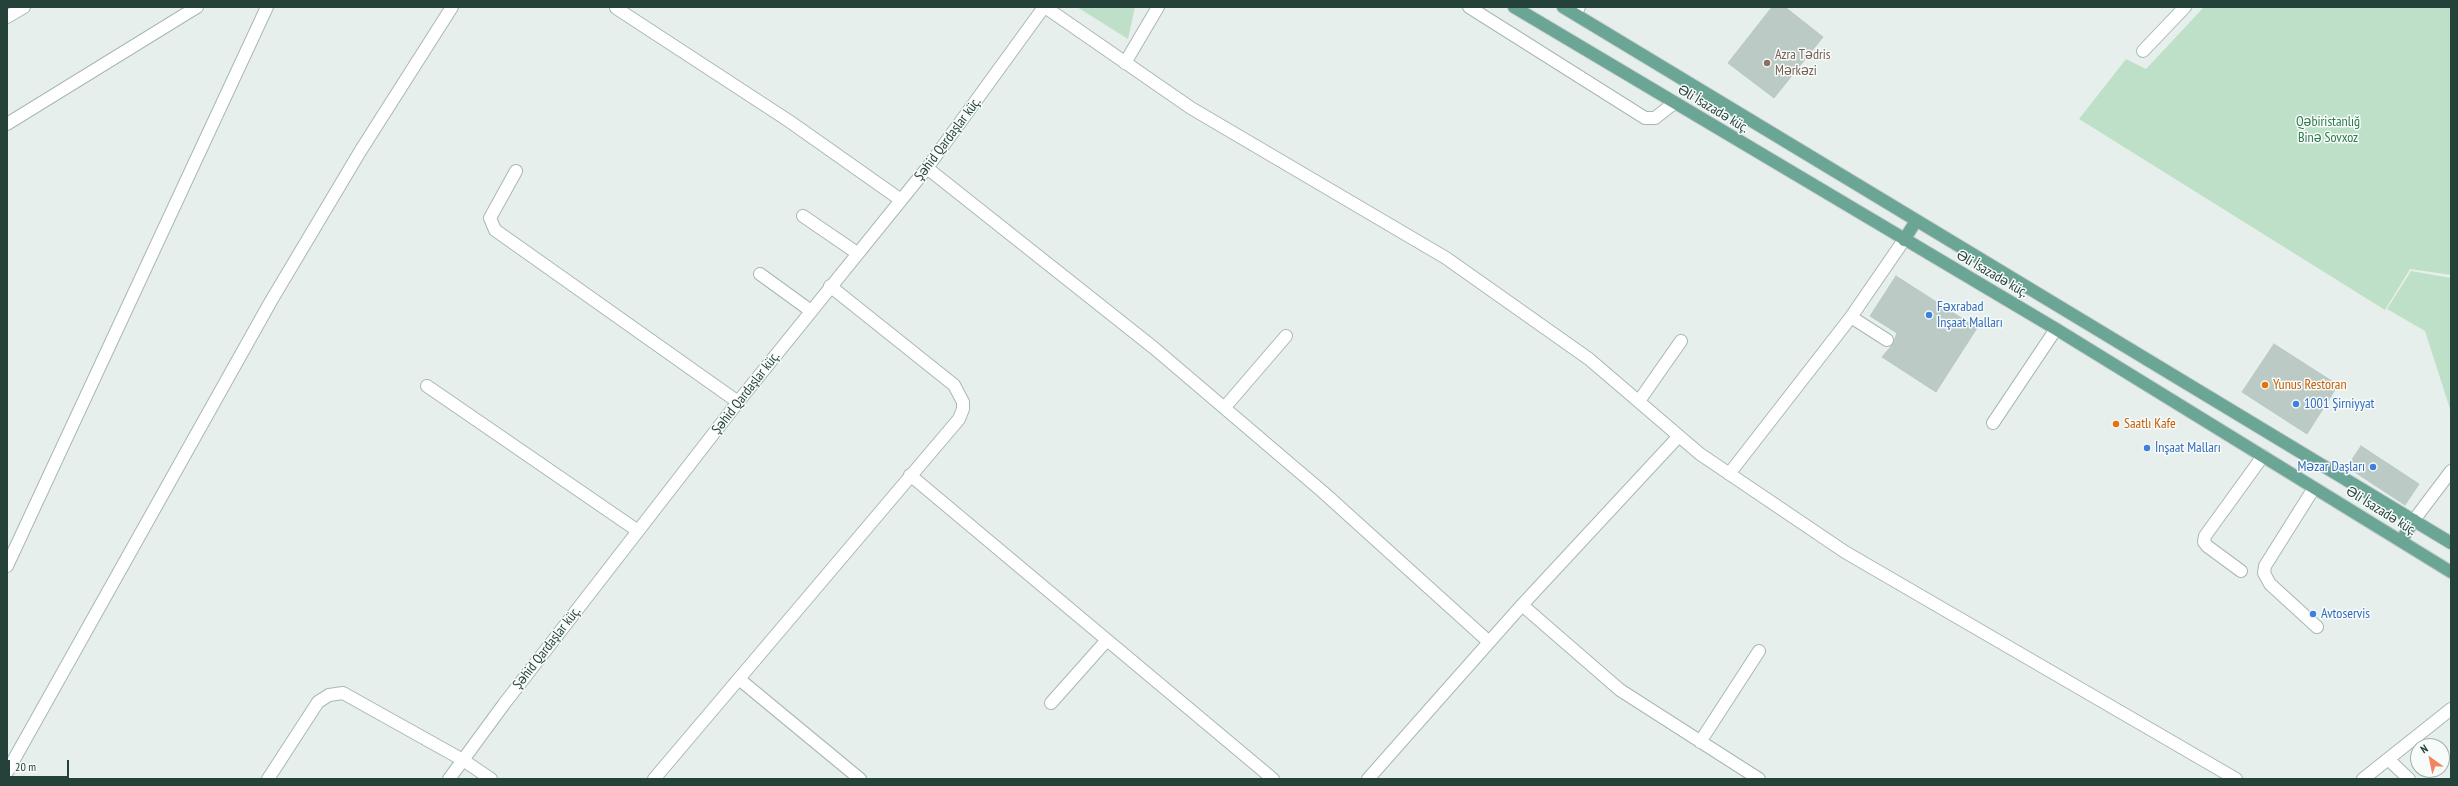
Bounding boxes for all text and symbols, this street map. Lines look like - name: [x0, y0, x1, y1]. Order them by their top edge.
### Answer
- place label: Azra Tədris Mərkəzi: [1775, 47, 1831, 80]
- marker: Azra Tədris Mərkəzi: [1762, 58, 1772, 68]
- street label: Əli İsazadə küç.: [1674, 81, 1752, 137]
- street label: Şəhid Qardaşlar küç.: [911, 94, 985, 184]
- park label: Qəbiristanlığ Binə Sovxoz: [2296, 114, 2360, 146]
- street label: Əli İsazadə küç.: [1953, 247, 2031, 301]
- place label: Fəxrabad İnşaat Malları: [1937, 299, 2003, 332]
- marker: Fəxrabad İnşaat Malları: [1924, 310, 1934, 320]
- street label: Şəhid Qardaşlar küç.: [709, 348, 783, 438]
- place label: Yunus Restoran: [2273, 377, 2347, 393]
- marker: Yunus Restoran: [2260, 380, 2270, 390]
- place label: 1001 Şirniyyat: [2304, 396, 2374, 412]
- marker: 1001 Şirniyyat: [2291, 399, 2301, 409]
- place label: Saatlı Kafe: [2124, 416, 2176, 432]
- marker: Saatlı Kafe: [2111, 419, 2121, 429]
- place label: İnşaat Malları: [2155, 440, 2221, 456]
- marker: İnşaat Malları: [2142, 443, 2152, 453]
- place label: Məzar Daşları: [2297, 459, 2365, 475]
- marker: Məzar Daşları: [2368, 462, 2378, 472]
- street label: Əli İsazadə küç.: [2343, 483, 2419, 539]
- street label: Şəhid Qardaşlar küç.: [510, 603, 584, 693]
- place label: Avtoservis: [2321, 606, 2370, 622]
- marker: Avtoservis: [2308, 609, 2318, 619]
- north arrow: [2410, 738, 2450, 778]
- text: N: [2418, 741, 2430, 756]
- scale bar: [10, 752, 71, 778]
- text: 20 m: [15, 759, 36, 774]

